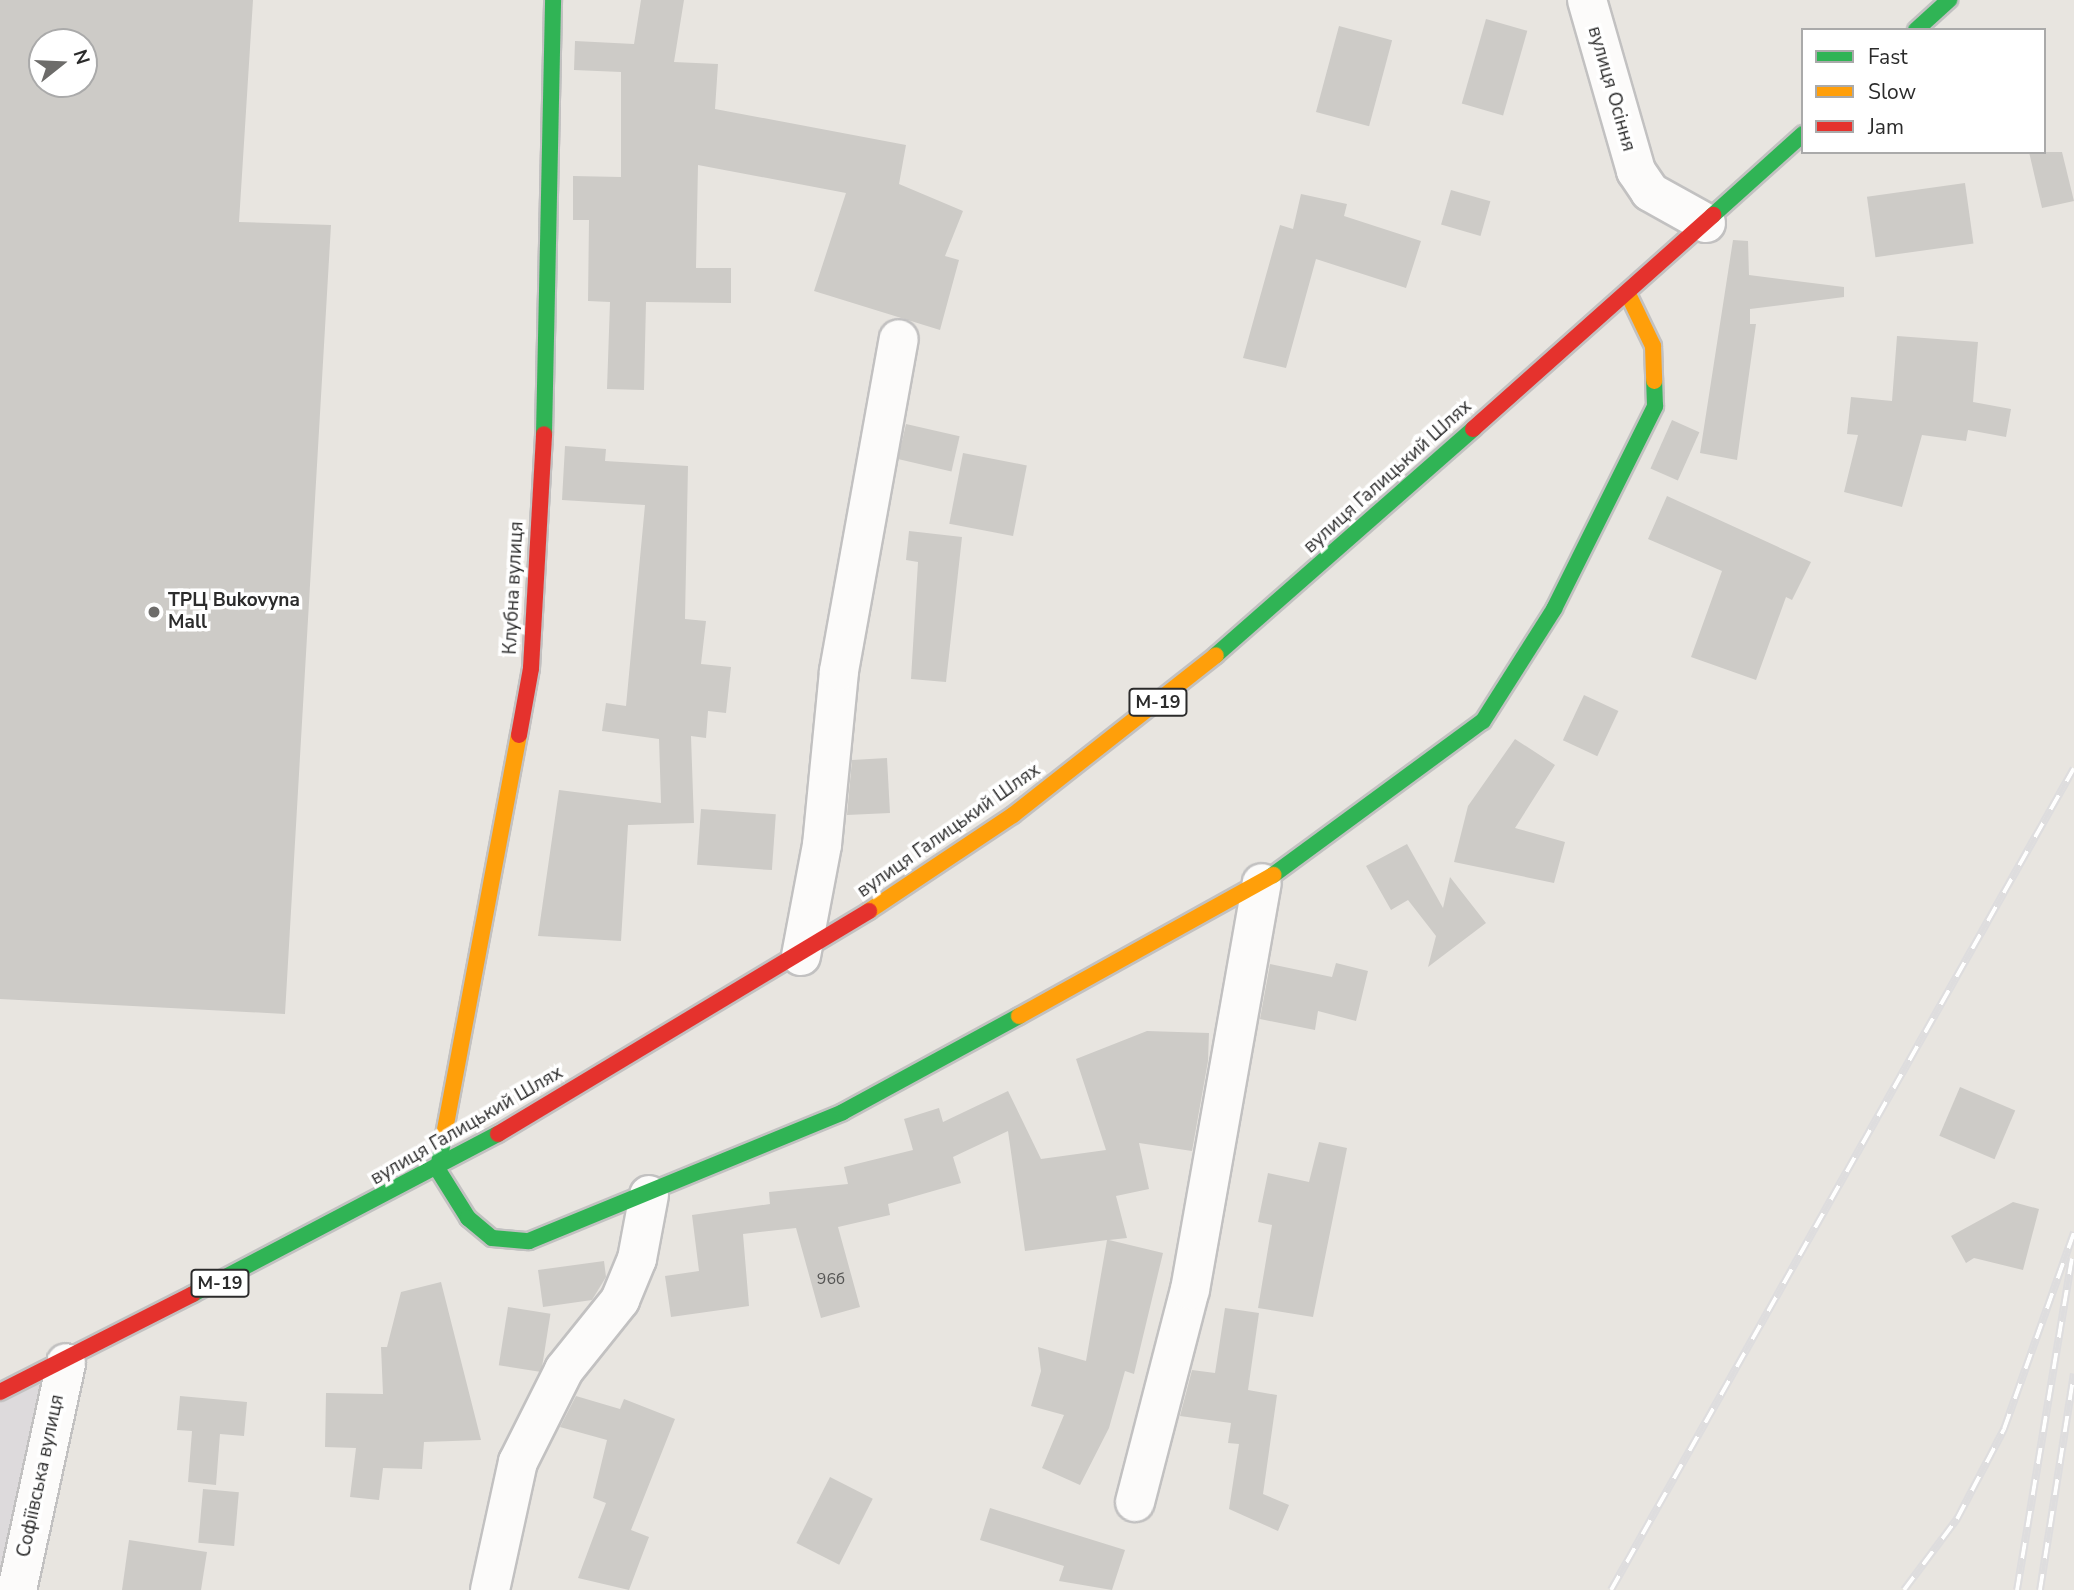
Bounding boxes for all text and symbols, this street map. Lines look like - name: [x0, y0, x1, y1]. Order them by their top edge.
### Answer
- street label: вулиця Осіння: [1582, 24, 1640, 154]
- north arrow: [28, 28, 98, 98]
- legend: [1801, 28, 2046, 154]
- text: Fast: [1868, 43, 1908, 71]
- text: N: [67, 46, 96, 68]
- text: Slow: [1868, 78, 1916, 106]
- text: Jam: [1868, 113, 1904, 141]
- street label: вулиця Галицький Шлях: [1299, 396, 1477, 558]
- street label: Клубна вулиця: [499, 521, 529, 655]
- place label: ТРЦ Bukovyna Mall: [168, 590, 300, 634]
- marker: ТРЦ Bukovyna Mall: [146, 604, 162, 620]
- road number: М-19: [1128, 688, 1188, 716]
- street label: вулиця Галицький Шлях: [853, 759, 1045, 903]
- street label: вулиця Галицький Шлях: [367, 1062, 567, 1190]
- road number: М-19: [190, 1268, 250, 1298]
- house number: 96б: [817, 1269, 845, 1289]
- street label: Софіївська вулиця: [13, 1393, 69, 1559]

